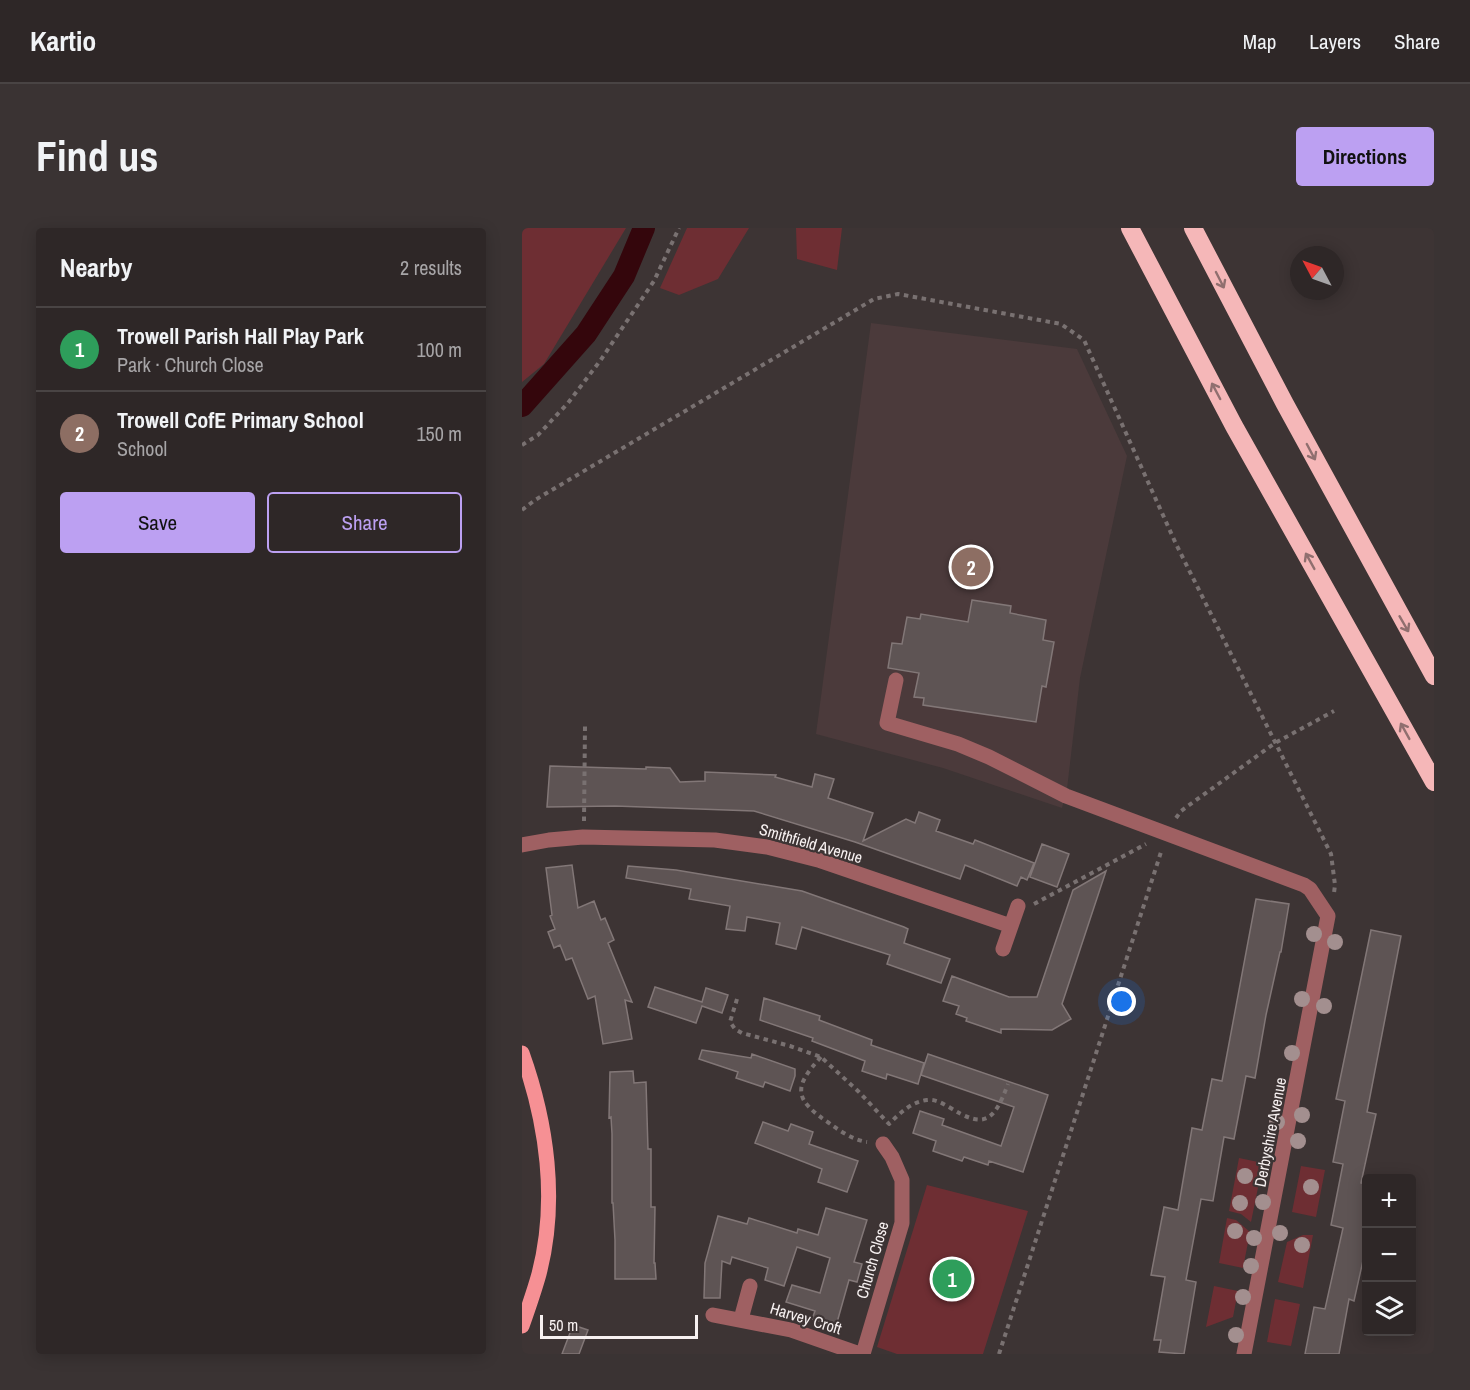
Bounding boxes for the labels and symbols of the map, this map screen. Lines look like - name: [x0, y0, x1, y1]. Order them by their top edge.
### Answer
- north arrow: [1290, 246, 1344, 300]
- one-way arrow: [1214, 271, 1226, 288]
- one-way arrow: [1209, 382, 1221, 400]
- one-way arrow: [1306, 443, 1317, 461]
- pin: 2: [952, 544, 990, 590]
- one-way arrow: [1304, 553, 1315, 571]
- one-way arrow: [1399, 614, 1410, 632]
- one-way arrow: [1399, 723, 1411, 740]
- street label: Smithfield Avenue: [757, 818, 865, 868]
- your location: [1107, 987, 1136, 1016]
- street label: Derbyshire Avenue: [1249, 1075, 1291, 1189]
- street label: Church Close: [850, 1219, 894, 1301]
- pin: 1: [932, 1256, 972, 1302]
- street label: Harvey Croft: [768, 1297, 845, 1339]
- scale bar: [540, 1312, 698, 1340]

